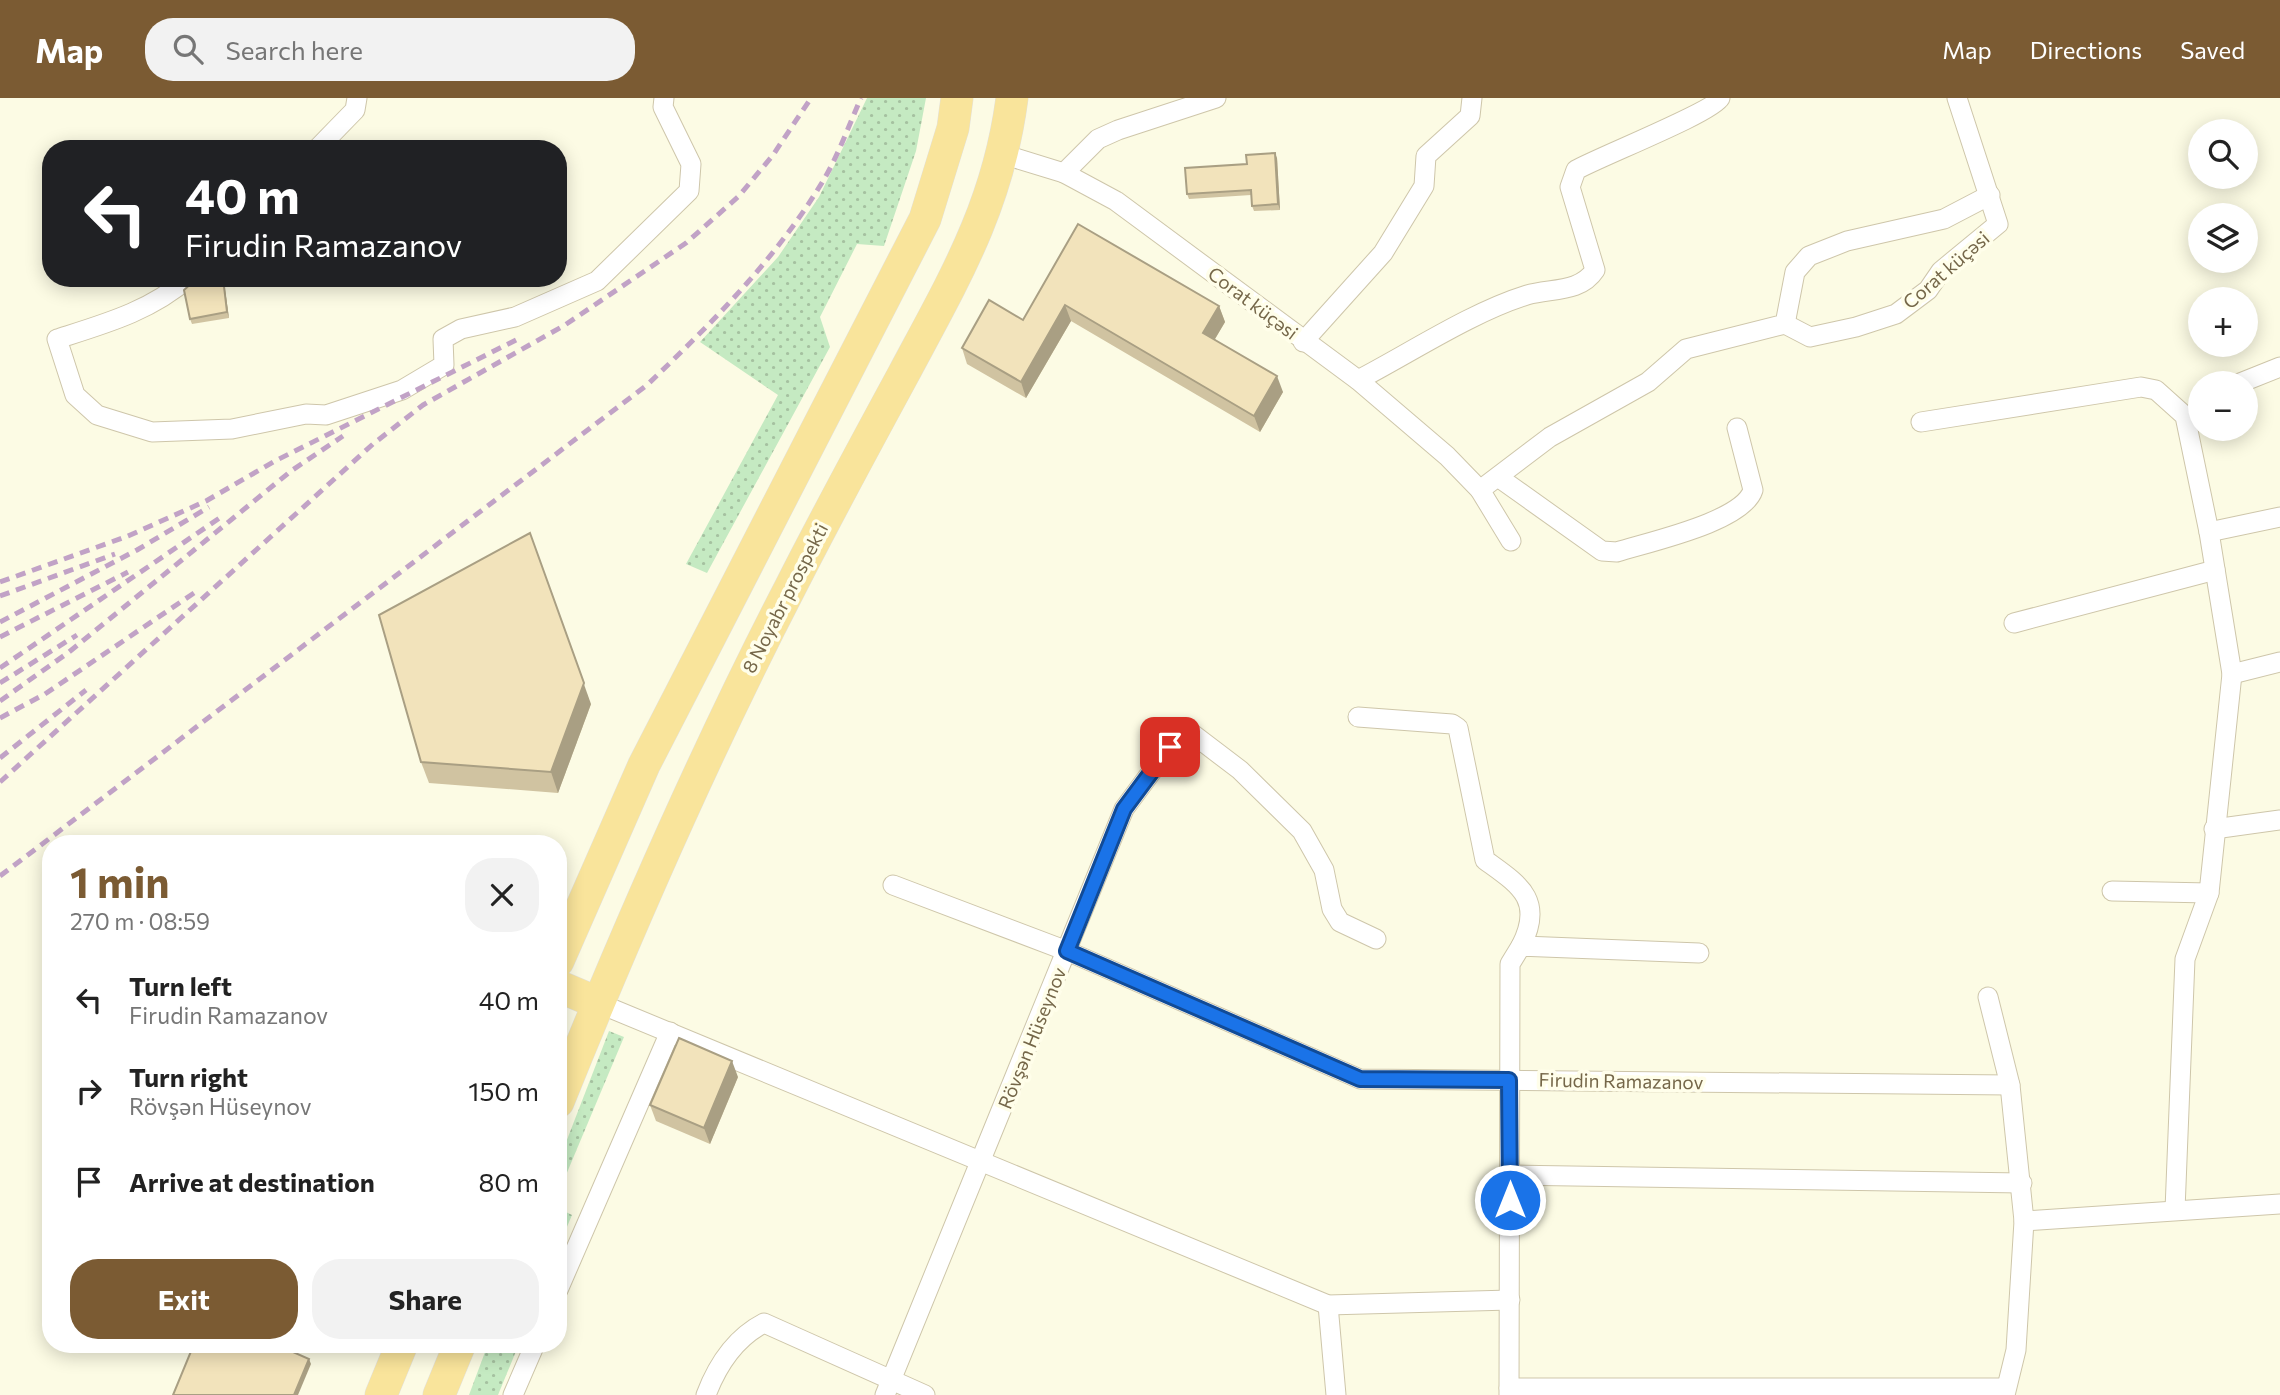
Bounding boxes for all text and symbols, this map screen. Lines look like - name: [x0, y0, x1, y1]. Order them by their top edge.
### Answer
- search box: [145, 18, 635, 81]
- text: Map: [35, 29, 103, 70]
- icon: search: [169, 30, 207, 68]
- text: Search here: [225, 34, 363, 65]
- text: Map: [1942, 35, 1992, 64]
- text: Directions: [2030, 35, 2142, 64]
- text: Saved: [2180, 35, 2245, 64]
- map controls: [2188, 119, 2258, 441]
- button: search: [2188, 119, 2258, 189]
- text: 40 m: [185, 164, 300, 224]
- icon: left: [70, 168, 161, 259]
- button: layers: [2188, 203, 2258, 273]
- text: Firudin Ramazanov: [185, 224, 462, 264]
- street label: Corat küçəsi: [1898, 226, 1994, 313]
- street label: Corat küçəsi: [1204, 261, 1303, 344]
- button: +: [2188, 287, 2258, 357]
- button: −: [2188, 371, 2258, 441]
- street label: 8 Noyabr prospekti: [737, 519, 832, 677]
- pin: [1140, 717, 1200, 777]
- icon: arrive: [1151, 728, 1189, 766]
- text: 1 min: [70, 855, 170, 907]
- button: close: [465, 858, 539, 932]
- text: 270 m · 08:59: [70, 907, 210, 935]
- street label: Rövşən Hüseynov: [993, 963, 1071, 1112]
- text: Turn left: [129, 970, 232, 1001]
- icon: left: [70, 981, 108, 1019]
- text: 40 m: [479, 984, 539, 1015]
- text: Firudin Ramazanov: [129, 1001, 328, 1029]
- text: Turn right: [129, 1061, 248, 1092]
- street label: Firudin Ramazanov: [1539, 1068, 1704, 1093]
- icon: right: [70, 1072, 108, 1110]
- text: 150 m: [468, 1075, 539, 1106]
- text: Rövşən Hüseynov: [129, 1092, 311, 1120]
- icon: arrive: [70, 1163, 108, 1201]
- position arrow: [1473, 1163, 1547, 1237]
- text: Arrive at destination: [129, 1166, 375, 1197]
- text: 80 m: [479, 1166, 539, 1197]
- button: Exit: [70, 1259, 298, 1339]
- button: Share: [312, 1259, 539, 1339]

